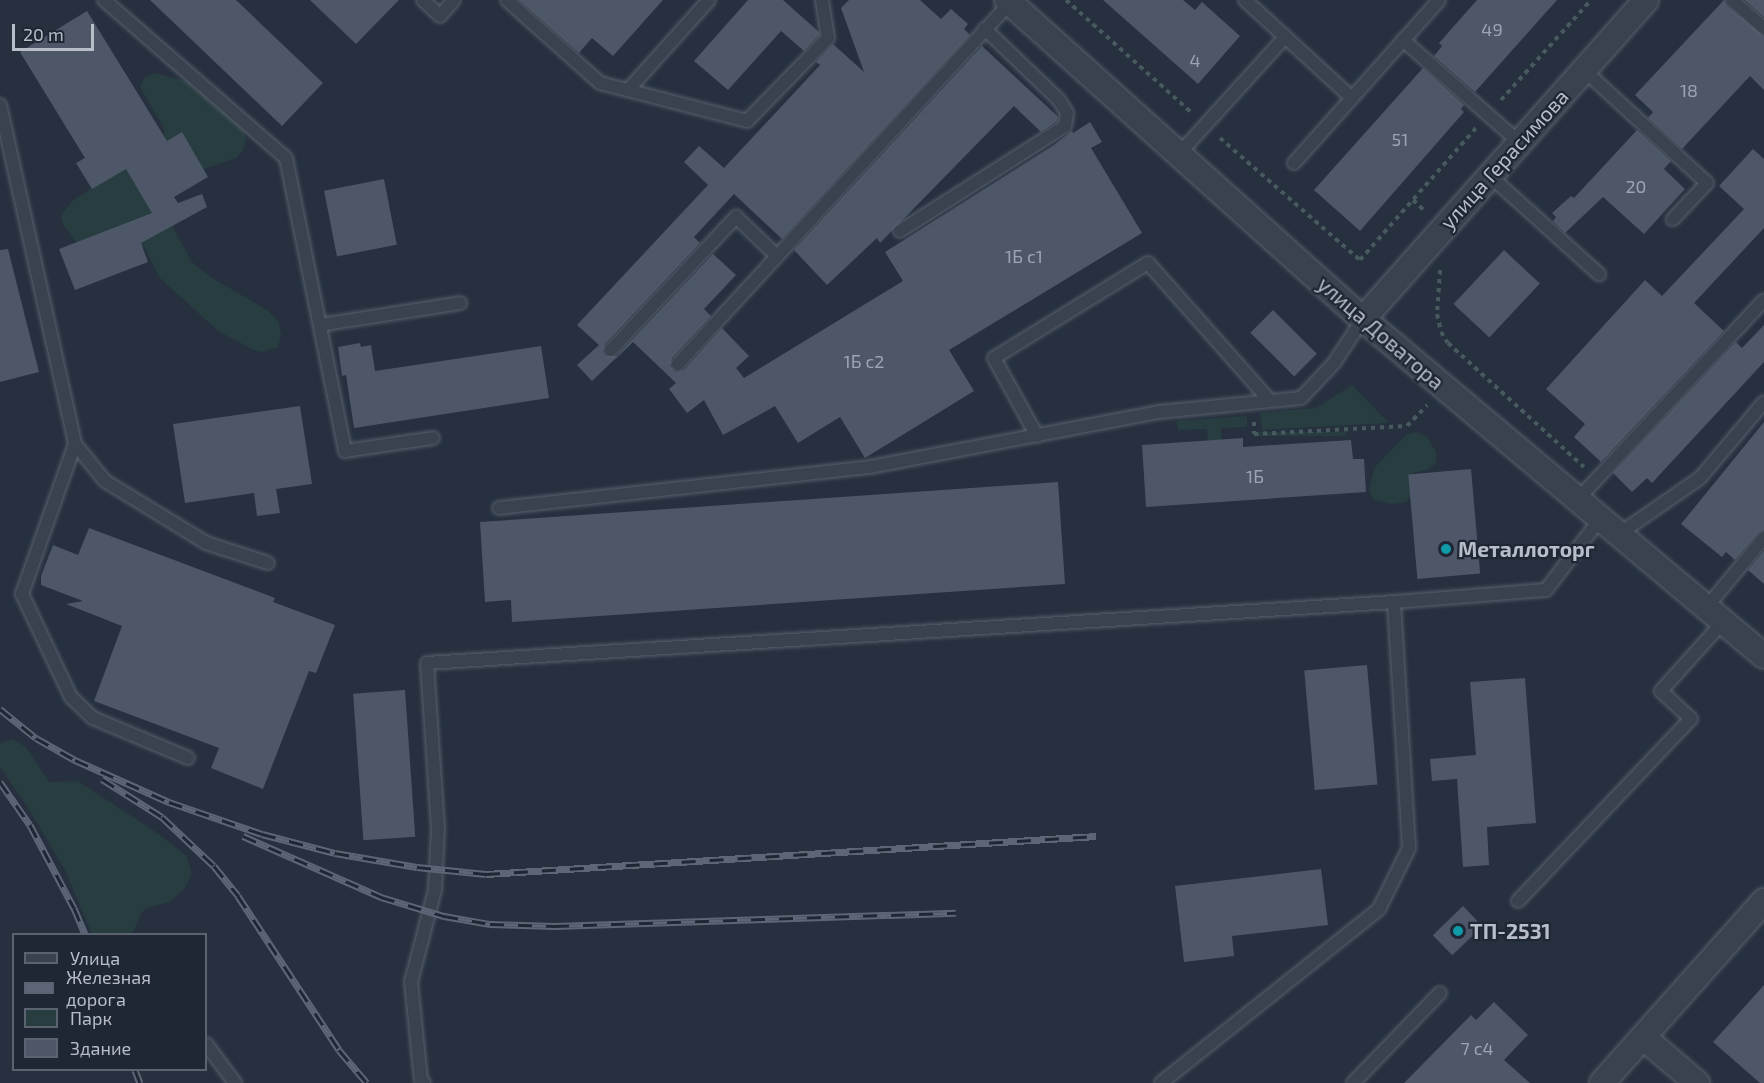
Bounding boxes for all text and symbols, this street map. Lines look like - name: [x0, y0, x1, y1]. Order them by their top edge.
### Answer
- scale bar: [15, 12, 98, 50]
- house number: 49: [1481, 18, 1503, 40]
- text: 20 m: [23, 23, 64, 45]
- house number: 4: [1189, 49, 1201, 71]
- house number: 18: [1680, 79, 1698, 101]
- street label: улица Герасимова: [1435, 84, 1573, 234]
- house number: 51: [1392, 128, 1408, 150]
- house number: 20: [1626, 175, 1646, 197]
- house number: 1Б с1: [1005, 245, 1043, 267]
- street label: улица Доватора: [1313, 271, 1449, 395]
- house number: 1Б с2: [844, 350, 884, 372]
- house number: 1Б: [1246, 465, 1264, 487]
- place label: Металлоторг: [1458, 536, 1595, 562]
- marker: Металлоторг: [1439, 542, 1453, 556]
- place label: ТП-2531: [1470, 918, 1551, 944]
- marker: ТП-2531: [1451, 924, 1465, 938]
- legend: [12, 933, 207, 1071]
- text: Улица: [70, 947, 120, 969]
- text: Железная дорога: [66, 966, 151, 1010]
- text: Парк: [70, 1007, 112, 1029]
- text: Здание: [70, 1037, 131, 1059]
- house number: 7 с4: [1460, 1037, 1494, 1059]

